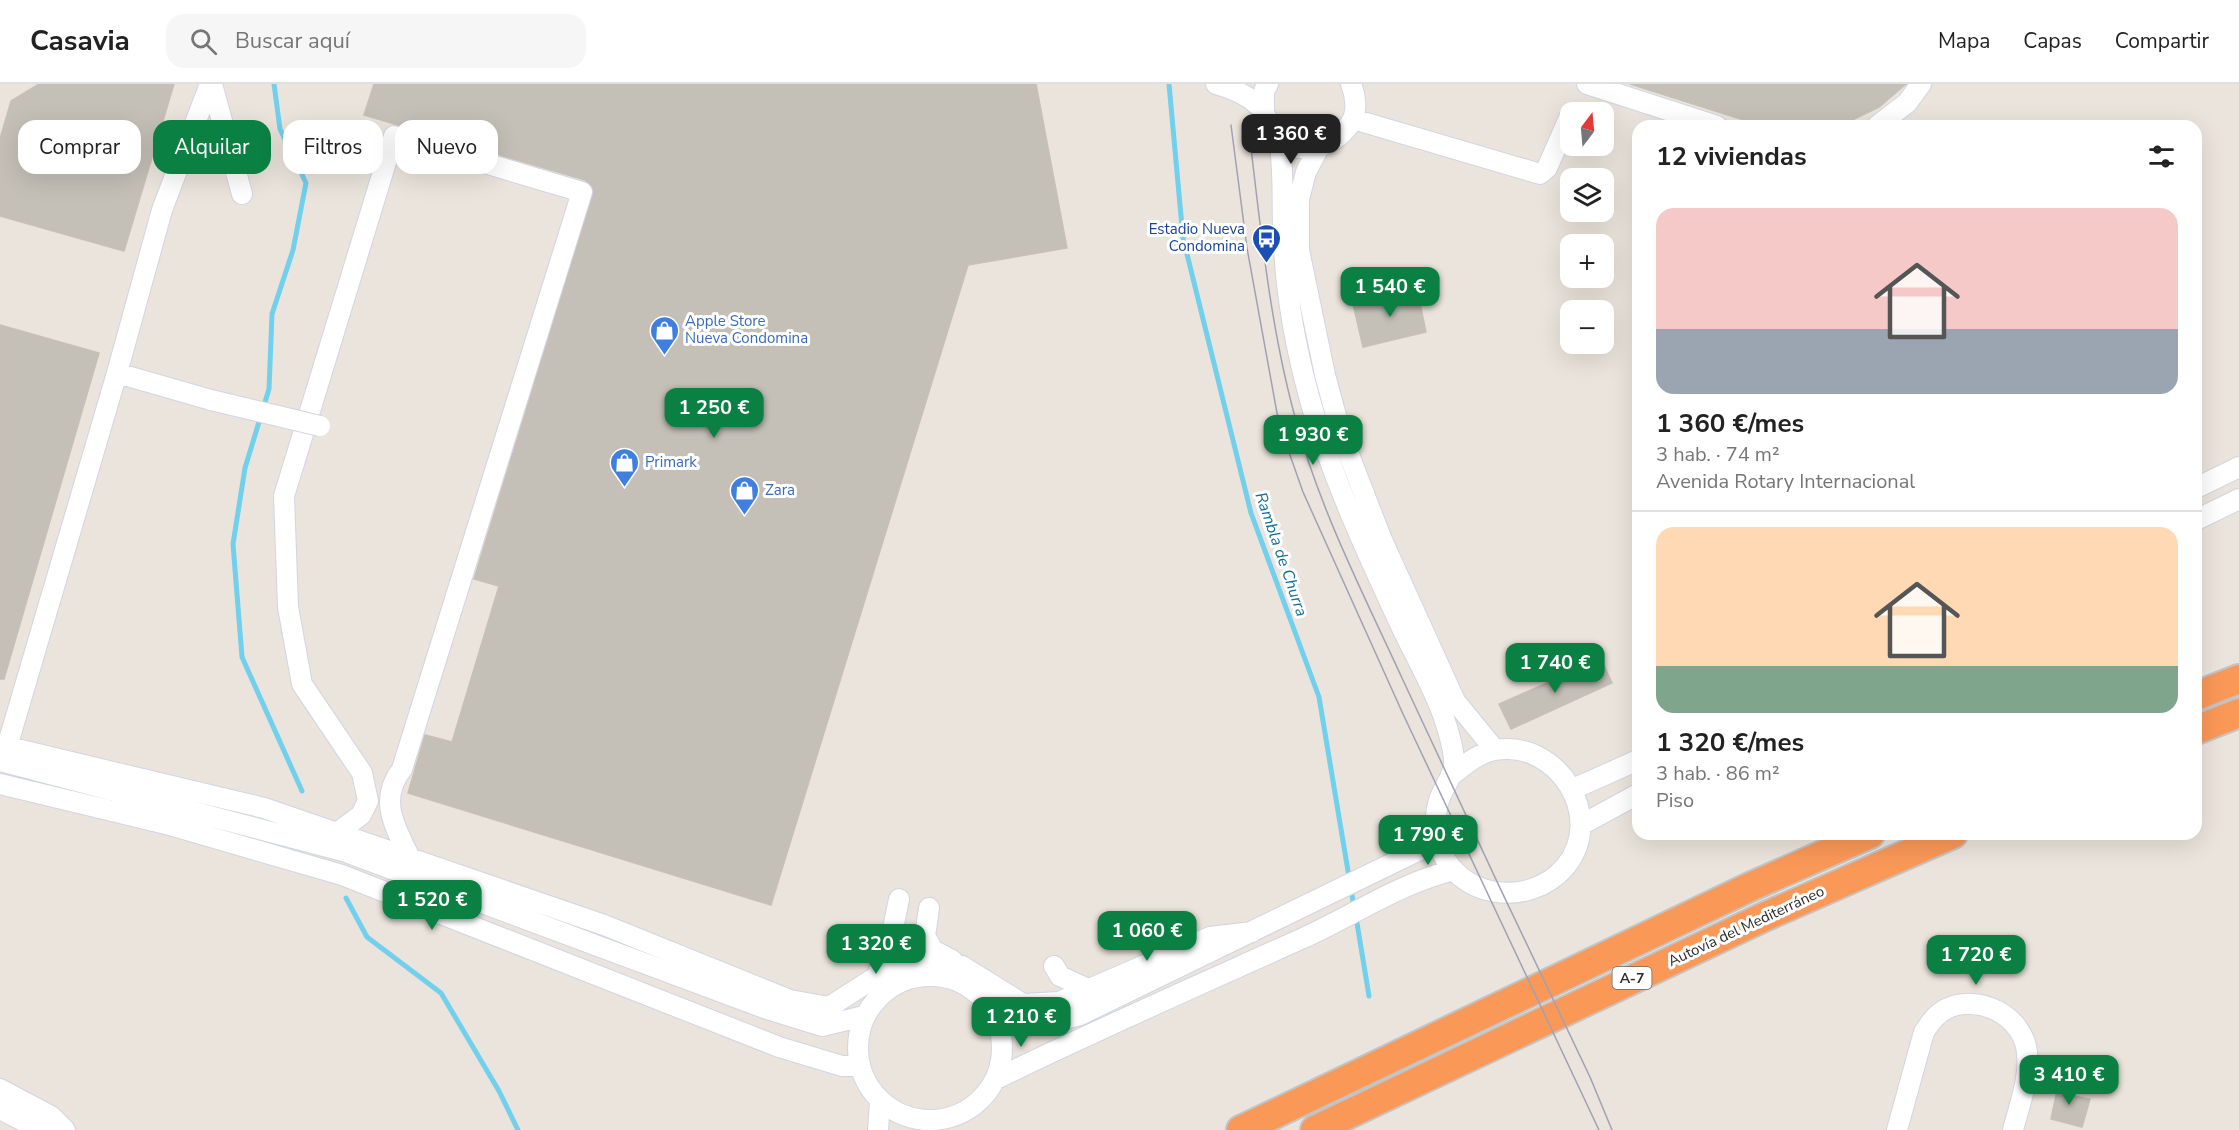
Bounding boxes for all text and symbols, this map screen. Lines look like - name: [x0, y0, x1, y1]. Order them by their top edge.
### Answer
- search box: [166, 14, 586, 68]
- text: Casavia: [30, 22, 130, 60]
- icon: search: [187, 25, 220, 58]
- text: Buscar aquí: [235, 26, 350, 56]
- text: Mapa: [1938, 27, 1990, 55]
- text: Capas: [2023, 27, 2082, 55]
- text: Compartir: [2115, 27, 2209, 55]
- north arrow: [1560, 102, 1614, 156]
- map controls: [1560, 102, 1614, 354]
- pin: 1 360 €: [1236, 114, 1346, 165]
- chip: Comprar: [18, 120, 141, 174]
- chip: Alquilar: [153, 120, 271, 174]
- chip: Filtros: [283, 120, 383, 174]
- chip: Nuevo: [395, 120, 498, 174]
- text: 1 360 €: [1256, 120, 1326, 147]
- text: 12 viviendas: [1656, 139, 1807, 174]
- icon: filters: [2145, 140, 2178, 173]
- button: layers: [1560, 168, 1614, 222]
- place label: Estadio Nueva Condomina: [1149, 219, 1245, 256]
- bus stop icon: Estadio Nueva Condomina: [1250, 222, 1282, 264]
- button: +: [1560, 234, 1614, 288]
- icon: home: [1863, 247, 1971, 355]
- pin: 1 540 €: [1335, 267, 1445, 318]
- text: 1 540 €: [1355, 273, 1425, 300]
- button: −: [1560, 300, 1614, 354]
- place label: Apple Store Nueva Condomina: [685, 311, 808, 348]
- shop icon: Apple Store Nueva Condomina: [648, 314, 680, 356]
- pin: 1 250 €: [659, 388, 769, 439]
- text: 1 250 €: [679, 394, 749, 421]
- text: 1 360 €/mes: [1656, 406, 1804, 441]
- pin: 1 930 €: [1258, 415, 1368, 466]
- text: 1 930 €: [1278, 421, 1348, 448]
- text: 3 hab. · 74 m²: [1656, 441, 1780, 468]
- shop icon: Primark: [608, 446, 640, 488]
- place label: Primark: [645, 452, 697, 472]
- text: Avenida Rotary Internacional: [1656, 468, 1915, 495]
- shop icon: Zara: [728, 474, 760, 516]
- place label: Zara: [765, 480, 795, 500]
- water label: Rambla de Churra: [1249, 489, 1313, 619]
- icon: home: [1863, 566, 1971, 674]
- pin: 1 740 €: [1500, 643, 1610, 694]
- text: 1 740 €: [1520, 649, 1590, 676]
- text: 1 320 €/mes: [1656, 725, 1804, 760]
- text: 3 hab. · 86 m²: [1656, 760, 1780, 787]
- text: Piso: [1656, 787, 1694, 814]
- pin: 1 790 €: [1373, 815, 1483, 866]
- text: 1 790 €: [1393, 821, 1463, 848]
- pin: 1 520 €: [377, 880, 487, 931]
- street label: Autovía del Mediterráneo: [1665, 881, 1827, 971]
- text: 1 520 €: [397, 886, 467, 913]
- pin: 1 060 €: [1092, 911, 1202, 962]
- text: 1 060 €: [1112, 917, 1182, 944]
- pin: 1 320 €: [821, 924, 931, 975]
- text: 1 320 €: [841, 930, 911, 957]
- pin: 1 720 €: [1921, 935, 2031, 986]
- text: 1 720 €: [1941, 941, 2011, 968]
- road number: A-7: [1612, 967, 1652, 989]
- pin: 1 210 €: [966, 997, 1076, 1048]
- text: 1 210 €: [986, 1003, 1056, 1030]
- pin: 3 410 €: [2014, 1055, 2124, 1106]
- text: 3 410 €: [2034, 1061, 2104, 1088]

